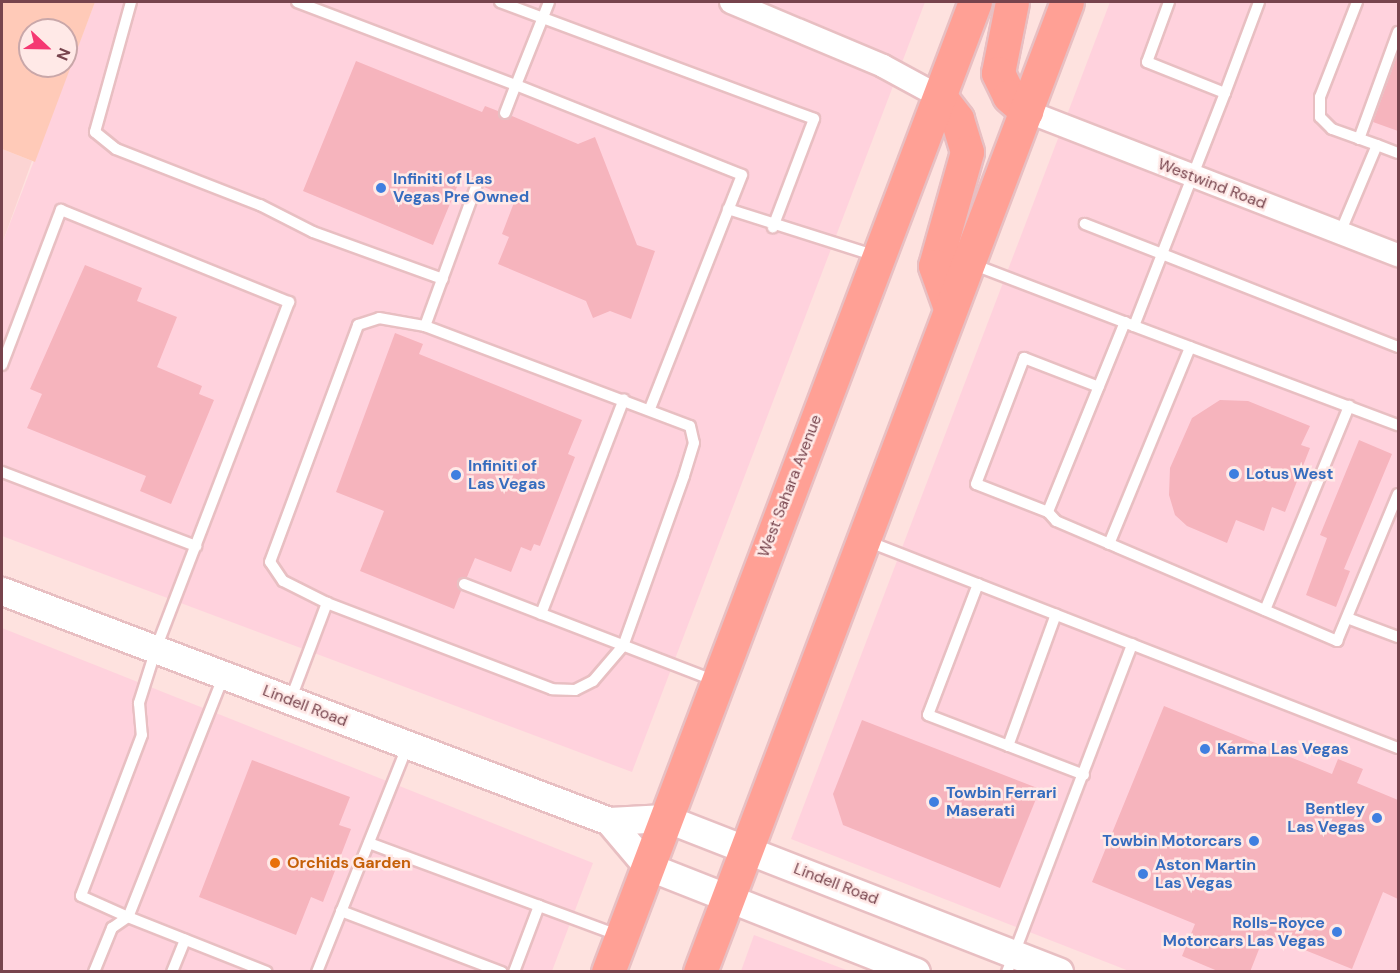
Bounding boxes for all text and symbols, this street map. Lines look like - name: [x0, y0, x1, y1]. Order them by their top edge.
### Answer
- north arrow: [18, 18, 78, 78]
- text: N: [51, 45, 75, 64]
- street label: Westwind Road: [1155, 155, 1269, 213]
- place label: Infiniti of Las Vegas Pre Owned: [393, 169, 529, 207]
- marker: Infiniti of Las Vegas Pre Owned: [374, 181, 388, 195]
- street label: West Sahara Avenue: [754, 412, 826, 560]
- place label: Infiniti of Las Vegas: [468, 456, 546, 494]
- place label: Lotus West: [1246, 464, 1333, 484]
- marker: Lotus West: [1227, 467, 1241, 481]
- marker: Infiniti of Las Vegas: [449, 468, 463, 482]
- street label: Lindell Road: [260, 681, 350, 731]
- place label: Karma Las Vegas: [1217, 739, 1349, 759]
- marker: Karma Las Vegas: [1198, 742, 1212, 756]
- place label: Towbin Ferrari Maserati: [946, 783, 1057, 821]
- marker: Towbin Ferrari Maserati: [927, 795, 941, 809]
- place label: Bentley Las Vegas: [1287, 799, 1365, 837]
- marker: Bentley Las Vegas: [1370, 811, 1384, 825]
- place label: Towbin Motorcars: [1102, 831, 1242, 851]
- marker: Towbin Motorcars: [1247, 834, 1261, 848]
- place label: Orchids Garden: [287, 853, 411, 873]
- place label: Aston Martin Las Vegas: [1155, 855, 1256, 893]
- marker: Orchids Garden: [268, 856, 282, 870]
- street label: Lindell Road: [791, 859, 881, 909]
- marker: Aston Martin Las Vegas: [1136, 867, 1150, 881]
- place label: Rolls-Royce Motorcars Las Vegas: [1163, 913, 1325, 951]
- marker: Rolls-Royce Motorcars Las Vegas: [1330, 925, 1344, 939]

